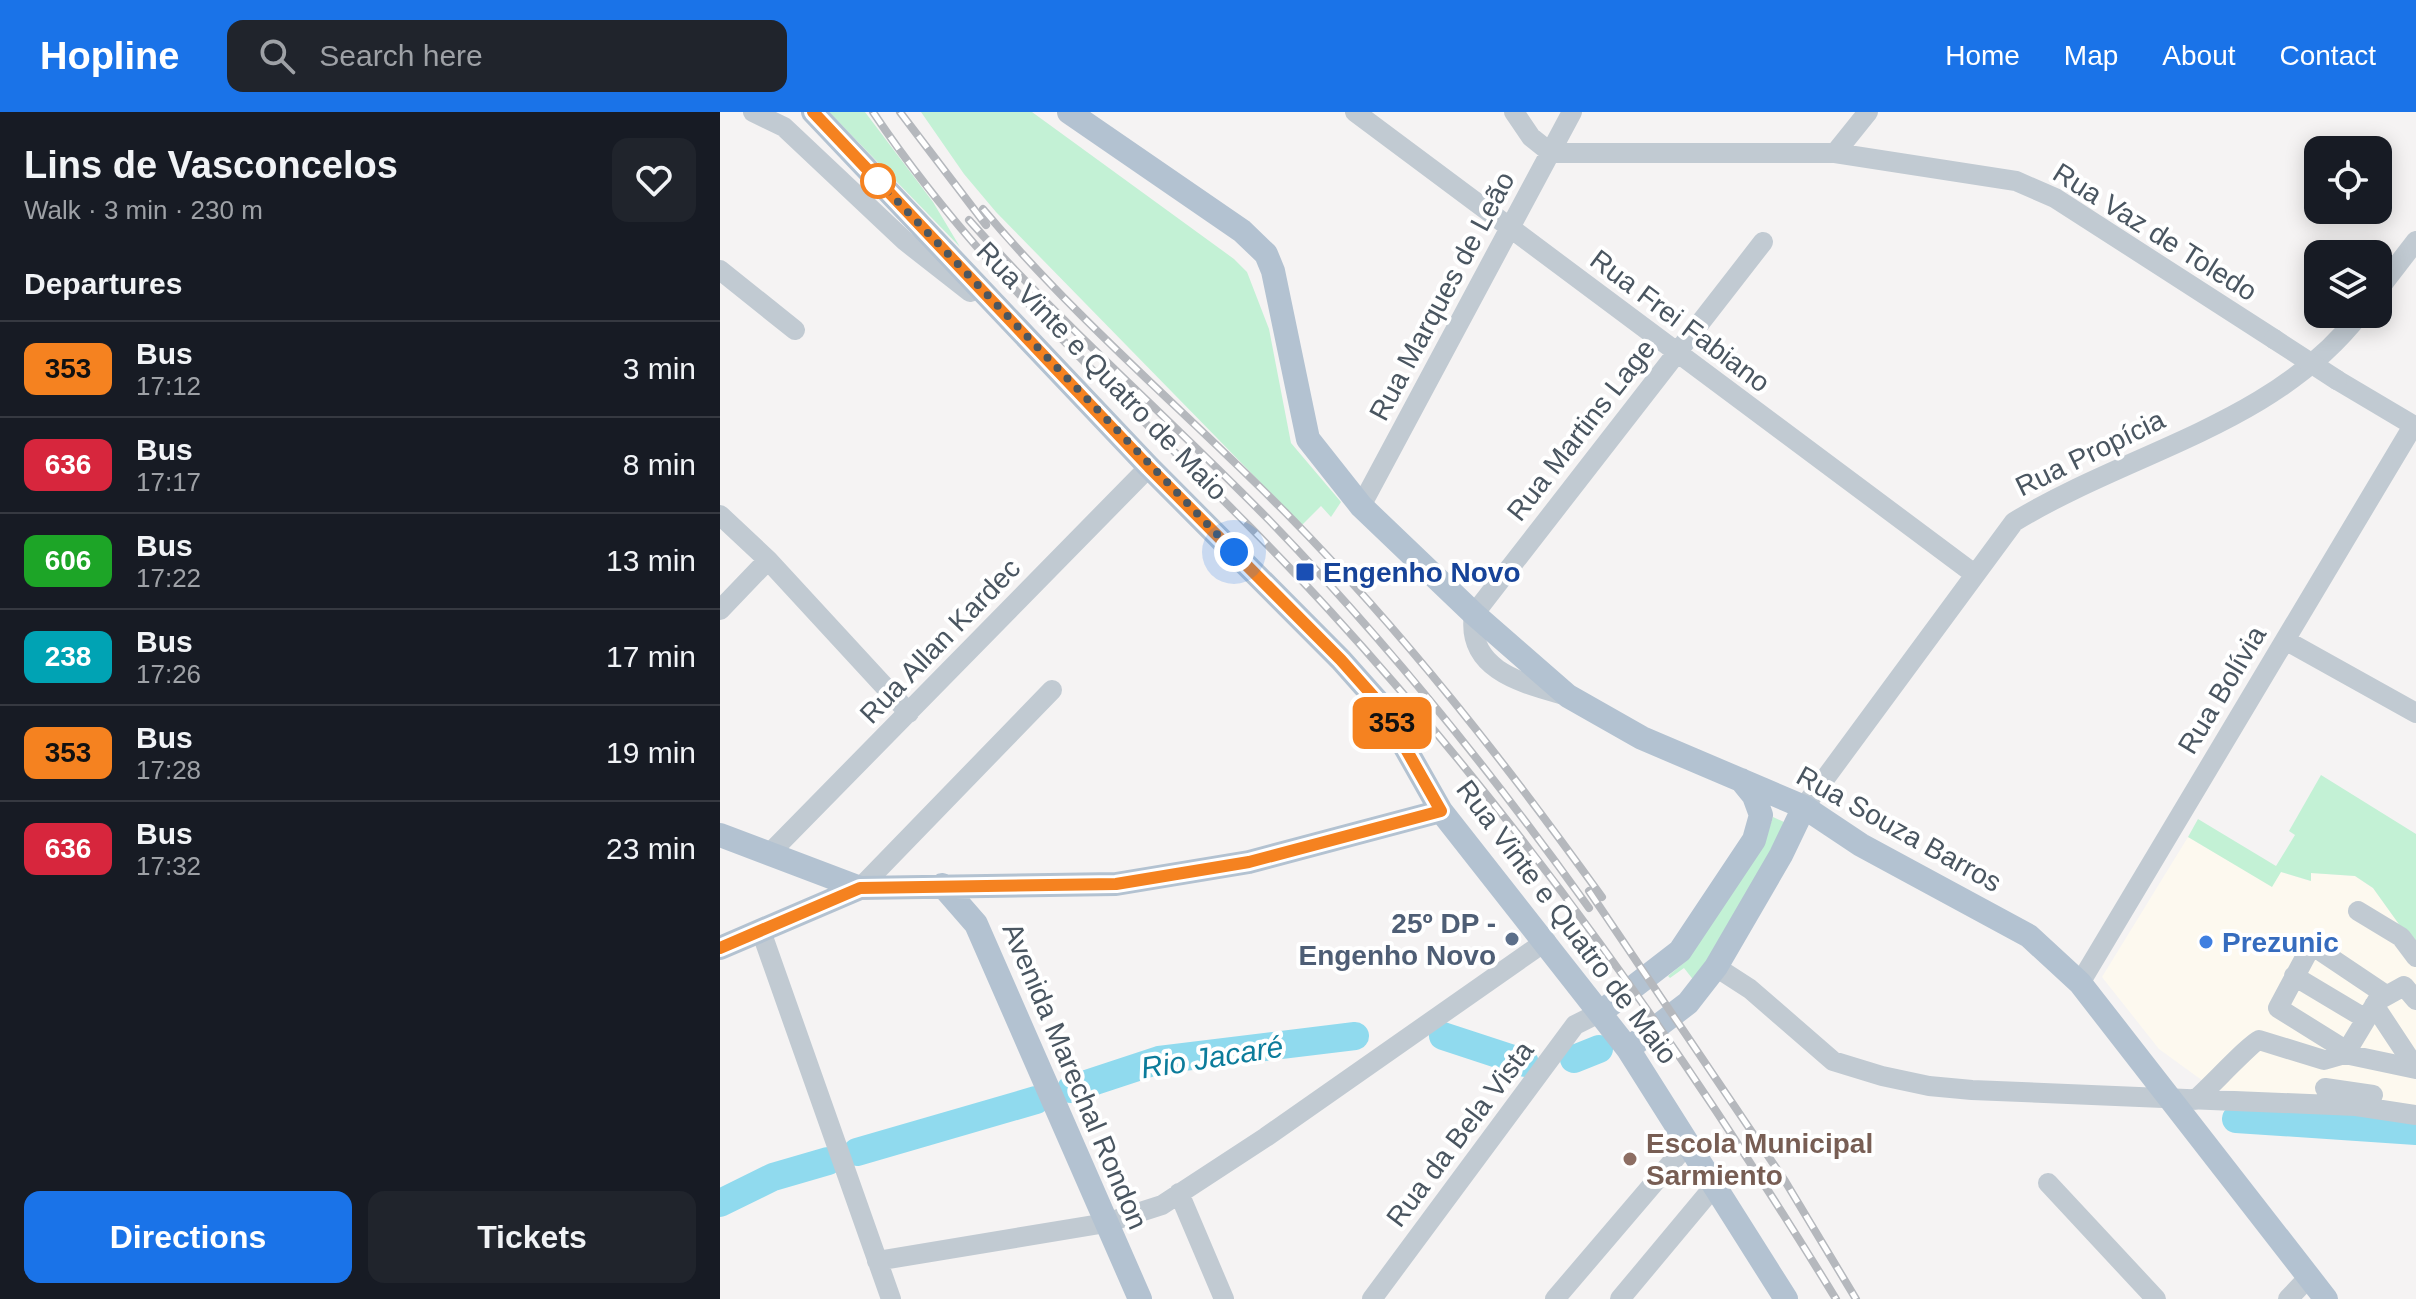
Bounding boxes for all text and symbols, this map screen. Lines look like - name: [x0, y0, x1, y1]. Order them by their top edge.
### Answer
- search box: [227, 20, 787, 92]
- icon: search: [255, 34, 299, 78]
- text: Hopline: [40, 35, 179, 77]
- text: Search here: [319, 39, 483, 72]
- text: Home: [1945, 40, 2020, 71]
- text: Map: [2064, 40, 2118, 71]
- text: About: [2162, 40, 2236, 71]
- text: Contact: [2280, 40, 2376, 71]
- map controls: [2304, 136, 2392, 328]
- button: locate: [2304, 136, 2392, 224]
- button: heart: [612, 138, 696, 222]
- text: Lins de Vasconcelos: [24, 144, 398, 186]
- street label: Rua Vaz de Toledo: [2048, 157, 2262, 307]
- unlabelled marker: [861, 164, 895, 198]
- street label: Rua Marques de Leão: [1363, 166, 1521, 426]
- text: Walk · 3 min · 230 m: [24, 195, 263, 225]
- street label: Rua Vinte e Quatro de Maio: [970, 236, 1234, 506]
- button: layers: [2304, 240, 2392, 328]
- street label: Rua Frei Fabiano: [1584, 244, 1776, 398]
- text: Departures: [24, 267, 182, 300]
- street label: Rua Martins Lage: [1501, 333, 1661, 527]
- text: Bus: [136, 337, 193, 370]
- text: 3 min: [623, 352, 696, 385]
- text: 353: [45, 353, 91, 384]
- text: 17:12: [136, 371, 201, 401]
- street label: Rua Propícia: [2010, 403, 2170, 502]
- text: Bus: [136, 433, 193, 466]
- text: 8 min: [623, 448, 696, 481]
- text: 636: [45, 449, 91, 480]
- text: 17:17: [136, 467, 201, 497]
- text: Bus: [136, 529, 193, 562]
- your location: [1214, 532, 1254, 572]
- text: 13 min: [606, 544, 696, 577]
- text: 606: [45, 545, 91, 576]
- street label: Rua Allan Kardec: [854, 552, 1026, 730]
- place label: Engenho Novo: [1323, 557, 1521, 588]
- marker: Engenho Novo: [1294, 561, 1316, 583]
- text: 17:22: [136, 563, 201, 593]
- street label: Rua Bolívia: [2172, 620, 2272, 759]
- text: Bus: [136, 625, 193, 658]
- text: 17 min: [606, 640, 696, 673]
- text: 238: [45, 641, 91, 672]
- text: 17:26: [136, 659, 201, 689]
- line badge: 353: [1346, 697, 1438, 749]
- text: 353: [1369, 707, 1415, 738]
- text: Bus: [136, 721, 193, 754]
- text: 19 min: [606, 736, 696, 769]
- text: 353: [45, 737, 91, 768]
- text: 17:28: [136, 755, 201, 785]
- street label: Rua Souza Barros: [1791, 760, 2007, 898]
- street label: Rua Vinte e Quatro de Maio: [1450, 774, 1684, 1070]
- text: Bus: [136, 817, 193, 850]
- text: 23 min: [606, 832, 696, 865]
- text: 636: [45, 833, 91, 864]
- text: 17:32: [136, 851, 201, 881]
- place label: 25º DP - Engenho Novo: [1298, 908, 1496, 971]
- street label: Avenida Marechal Rondon: [996, 918, 1154, 1234]
- place label: Prezunic: [2222, 927, 2339, 958]
- marker: 25º DP - Engenho Novo: [1503, 930, 1521, 948]
- marker: Prezunic: [2197, 933, 2215, 951]
- water label: Rio Jacaré: [1139, 1029, 1285, 1085]
- street label: Rua da Bela Vista: [1380, 1035, 1540, 1233]
- place label: Escola Municipal Sarmiento: [1646, 1128, 1873, 1191]
- marker: Escola Municipal Sarmiento: [1621, 1150, 1639, 1168]
- button: Directions: [24, 1191, 352, 1283]
- button: Tickets: [368, 1191, 696, 1283]

